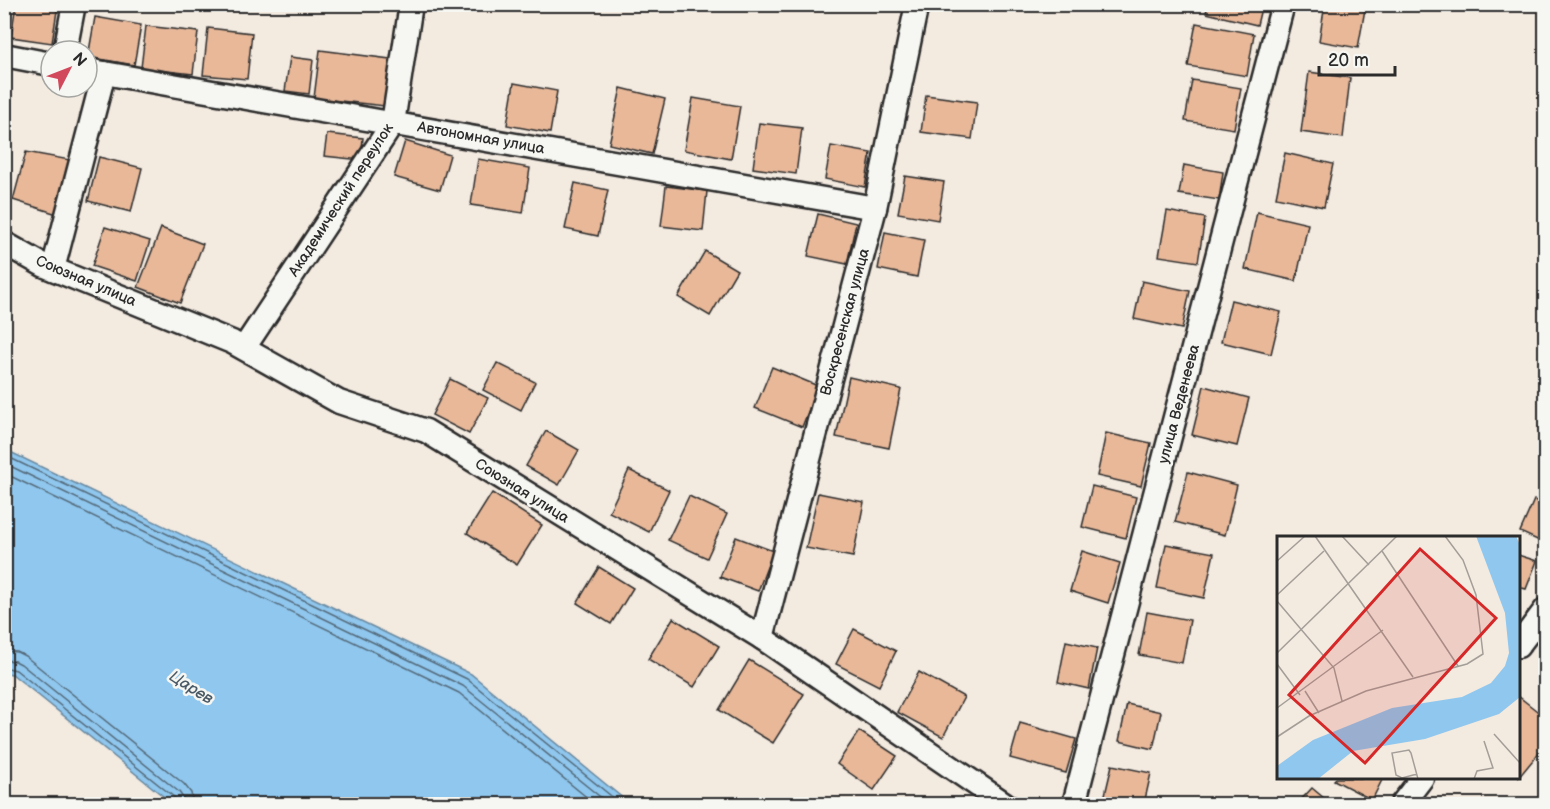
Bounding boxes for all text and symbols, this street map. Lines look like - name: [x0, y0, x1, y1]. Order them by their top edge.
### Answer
- north arrow: [39, 39, 99, 99]
- scale bar: [1319, 39, 1396, 77]
- text: N: [68, 49, 90, 71]
- text: 20 m: [1328, 50, 1369, 71]
- street label: Автономная улица: [415, 117, 546, 159]
- street label: Академический переулок: [284, 120, 398, 281]
- street label: Воскресенская улица: [816, 246, 874, 398]
- street label: Союзная улица: [33, 251, 139, 311]
- street label: улица Веденеева: [1154, 342, 1204, 466]
- street label: Союзная улица: [471, 454, 573, 528]
- inset map: [1277, 536, 1520, 779]
- water label: Царев: [166, 667, 217, 709]

